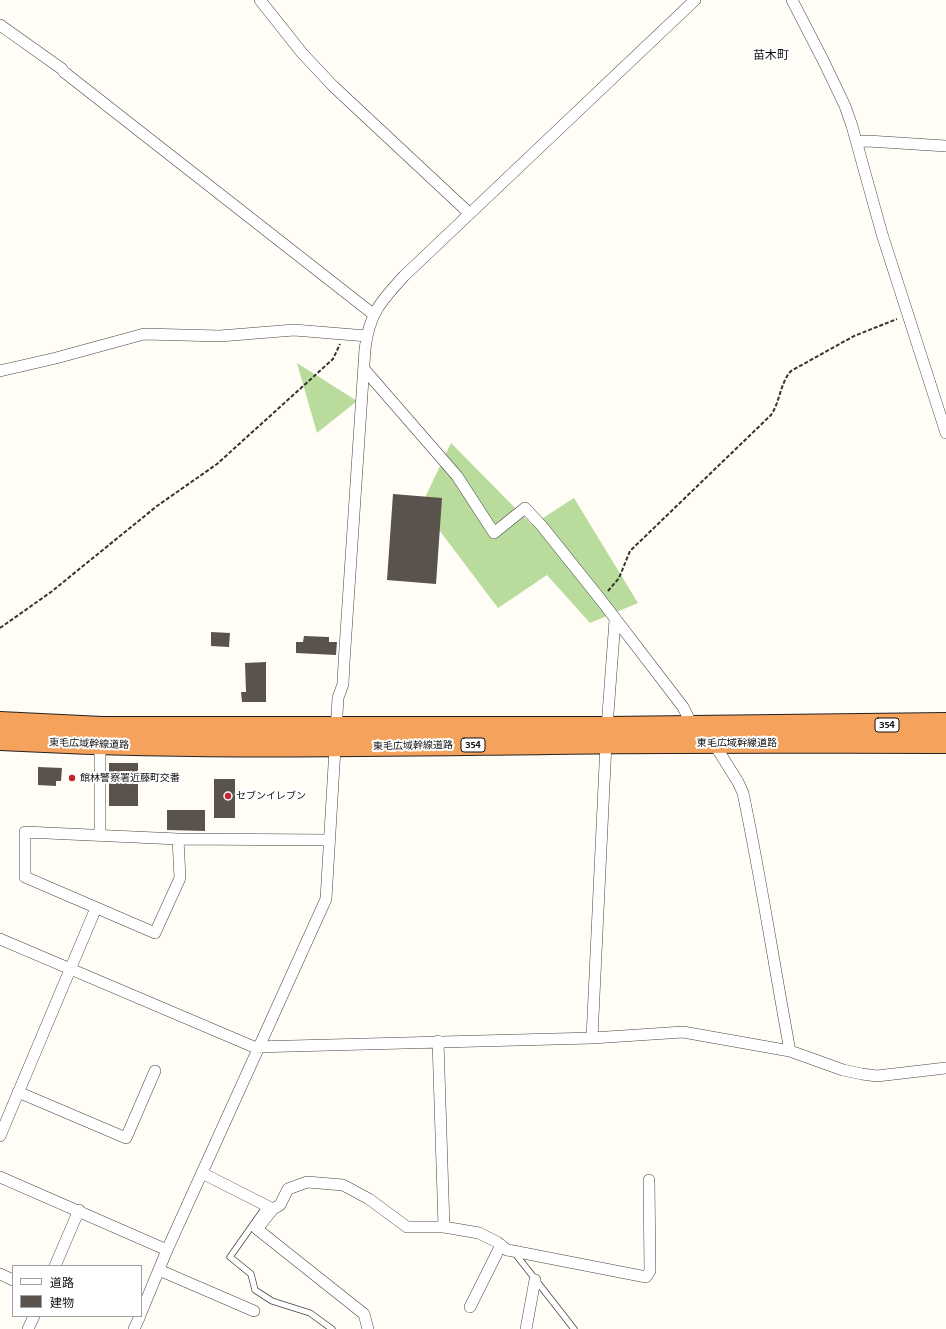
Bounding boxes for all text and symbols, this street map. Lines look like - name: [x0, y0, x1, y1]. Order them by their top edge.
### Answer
- district label: 苗木町: [753, 49, 789, 63]
- road number: 354: [875, 718, 899, 732]
- street label: 東毛広域幹線道路: [49, 737, 129, 751]
- street label: 東毛広域幹線道路: [697, 737, 777, 749]
- road number: 354: [461, 738, 485, 752]
- street label: 東毛広域幹線道路: [373, 739, 453, 753]
- place label: 館林警察署近藤町交番: [80, 772, 180, 784]
- marker: 館林警察署近藤町交番: [67, 773, 77, 783]
- place label: セブンイレブン: [236, 790, 306, 802]
- marker: セブンイレブン: [223, 791, 233, 801]
- legend: [12, 1265, 142, 1317]
- text: 道路: [50, 1276, 74, 1290]
- text: 建物: [50, 1296, 74, 1310]

